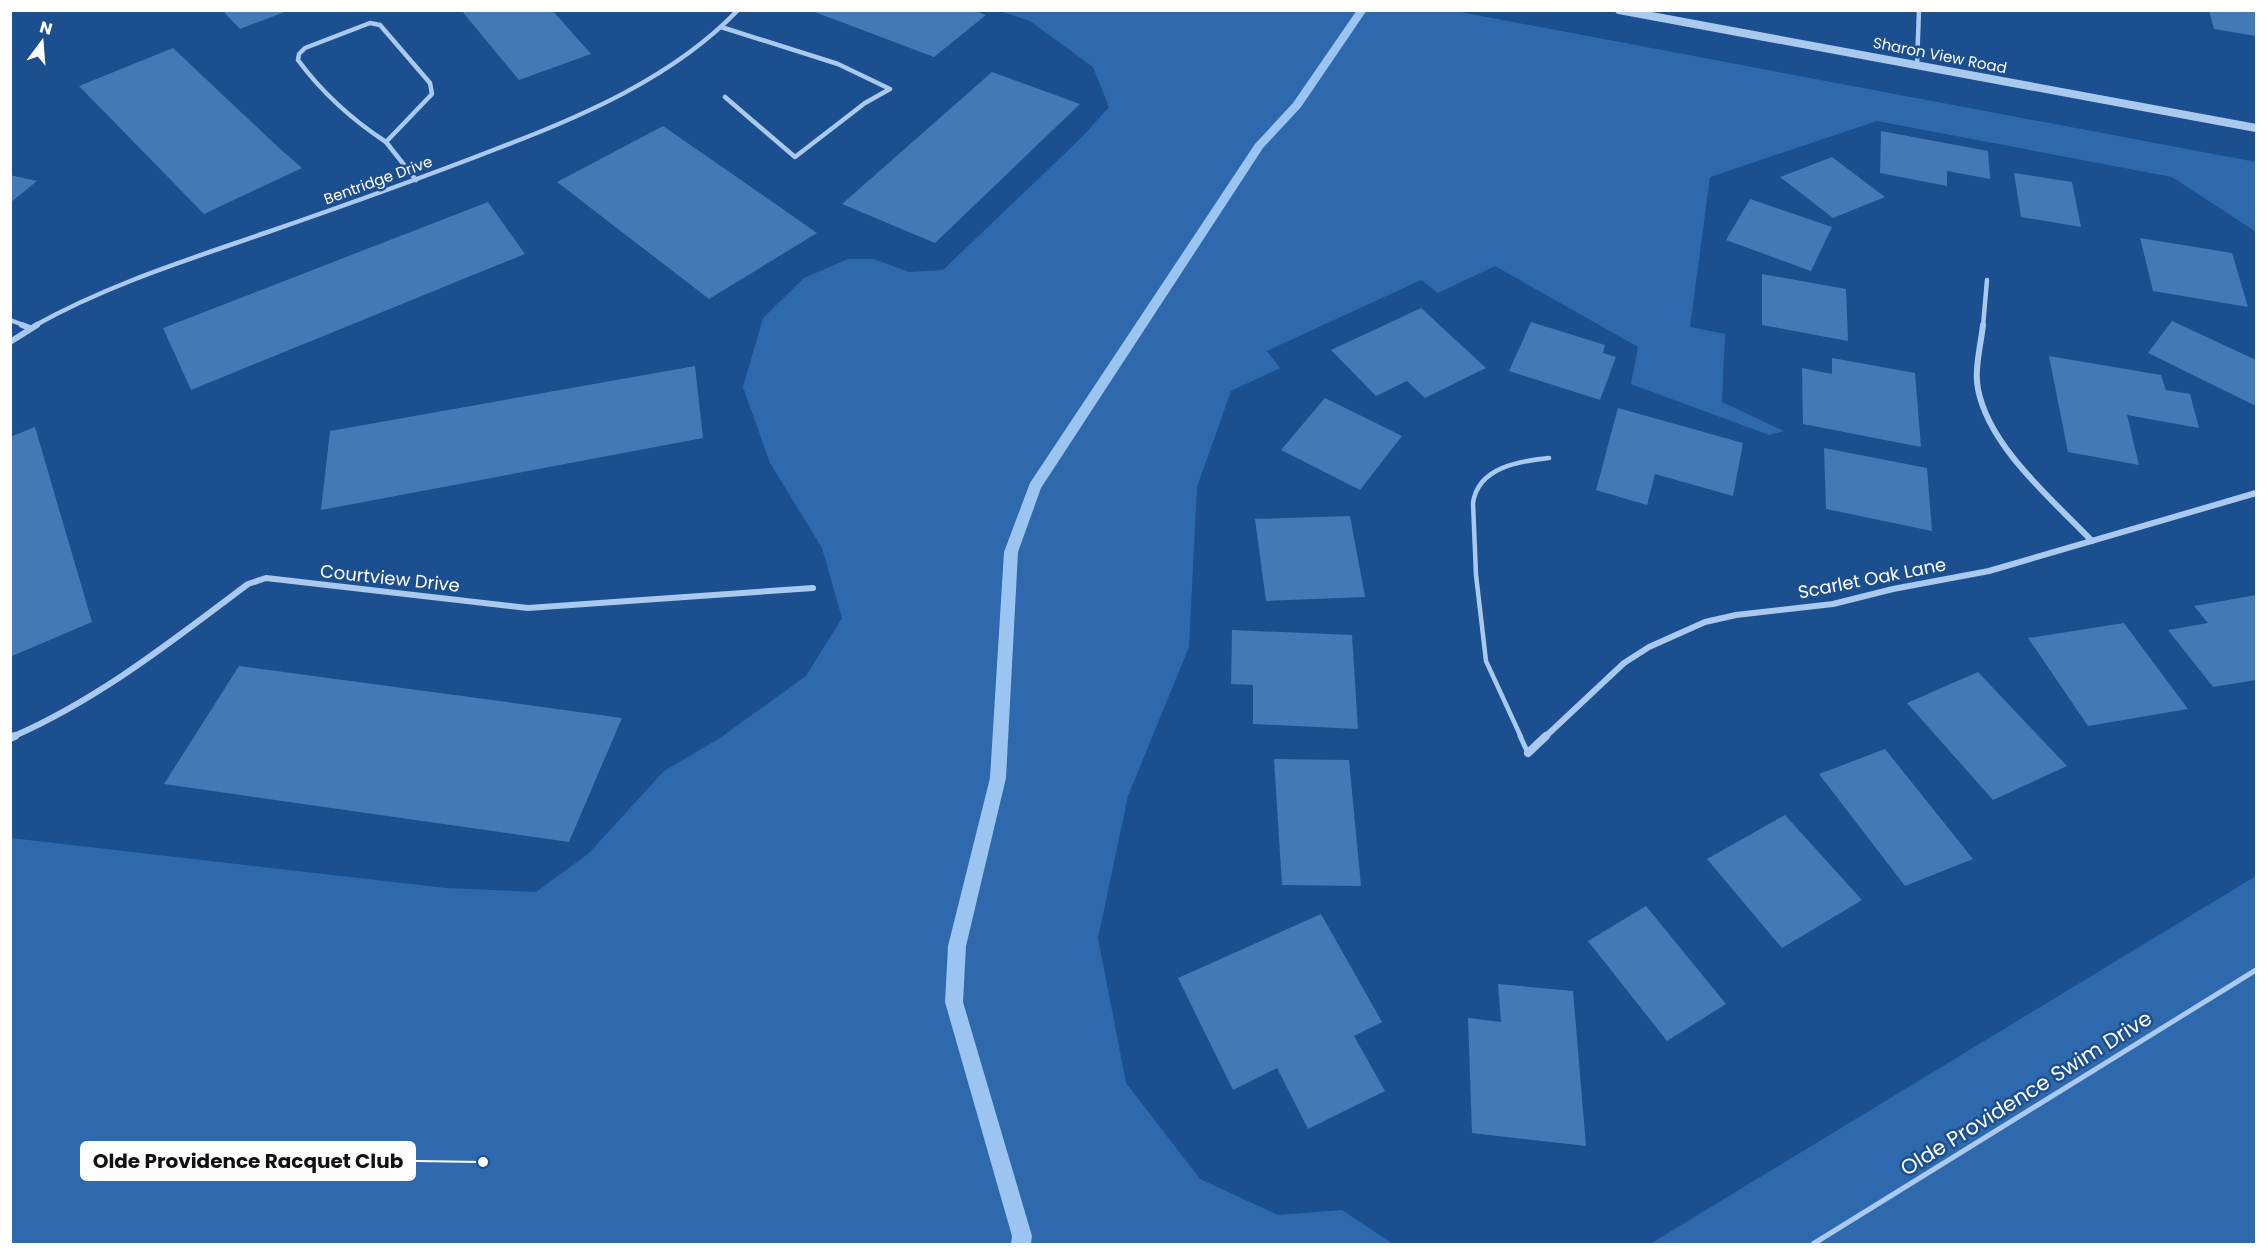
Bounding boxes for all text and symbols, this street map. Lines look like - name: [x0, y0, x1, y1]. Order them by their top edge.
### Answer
- north arrow: [12, 12, 72, 72]
- text: N: [37, 15, 55, 41]
- street label: Sharon View Road: [1871, 32, 2009, 78]
- street label: Bentridge Drive: [321, 151, 435, 209]
- street label: Scarlet Oak Lane: [1796, 551, 1948, 605]
- street label: Courtview Drive: [319, 558, 461, 598]
- street label: Olde Providence Swim Drive: [1895, 1003, 2157, 1183]
- callout: Olde Providence Racquet Club: [81, 1142, 415, 1180]
- text: Olde Providence Racquet Club: [93, 1147, 404, 1175]

